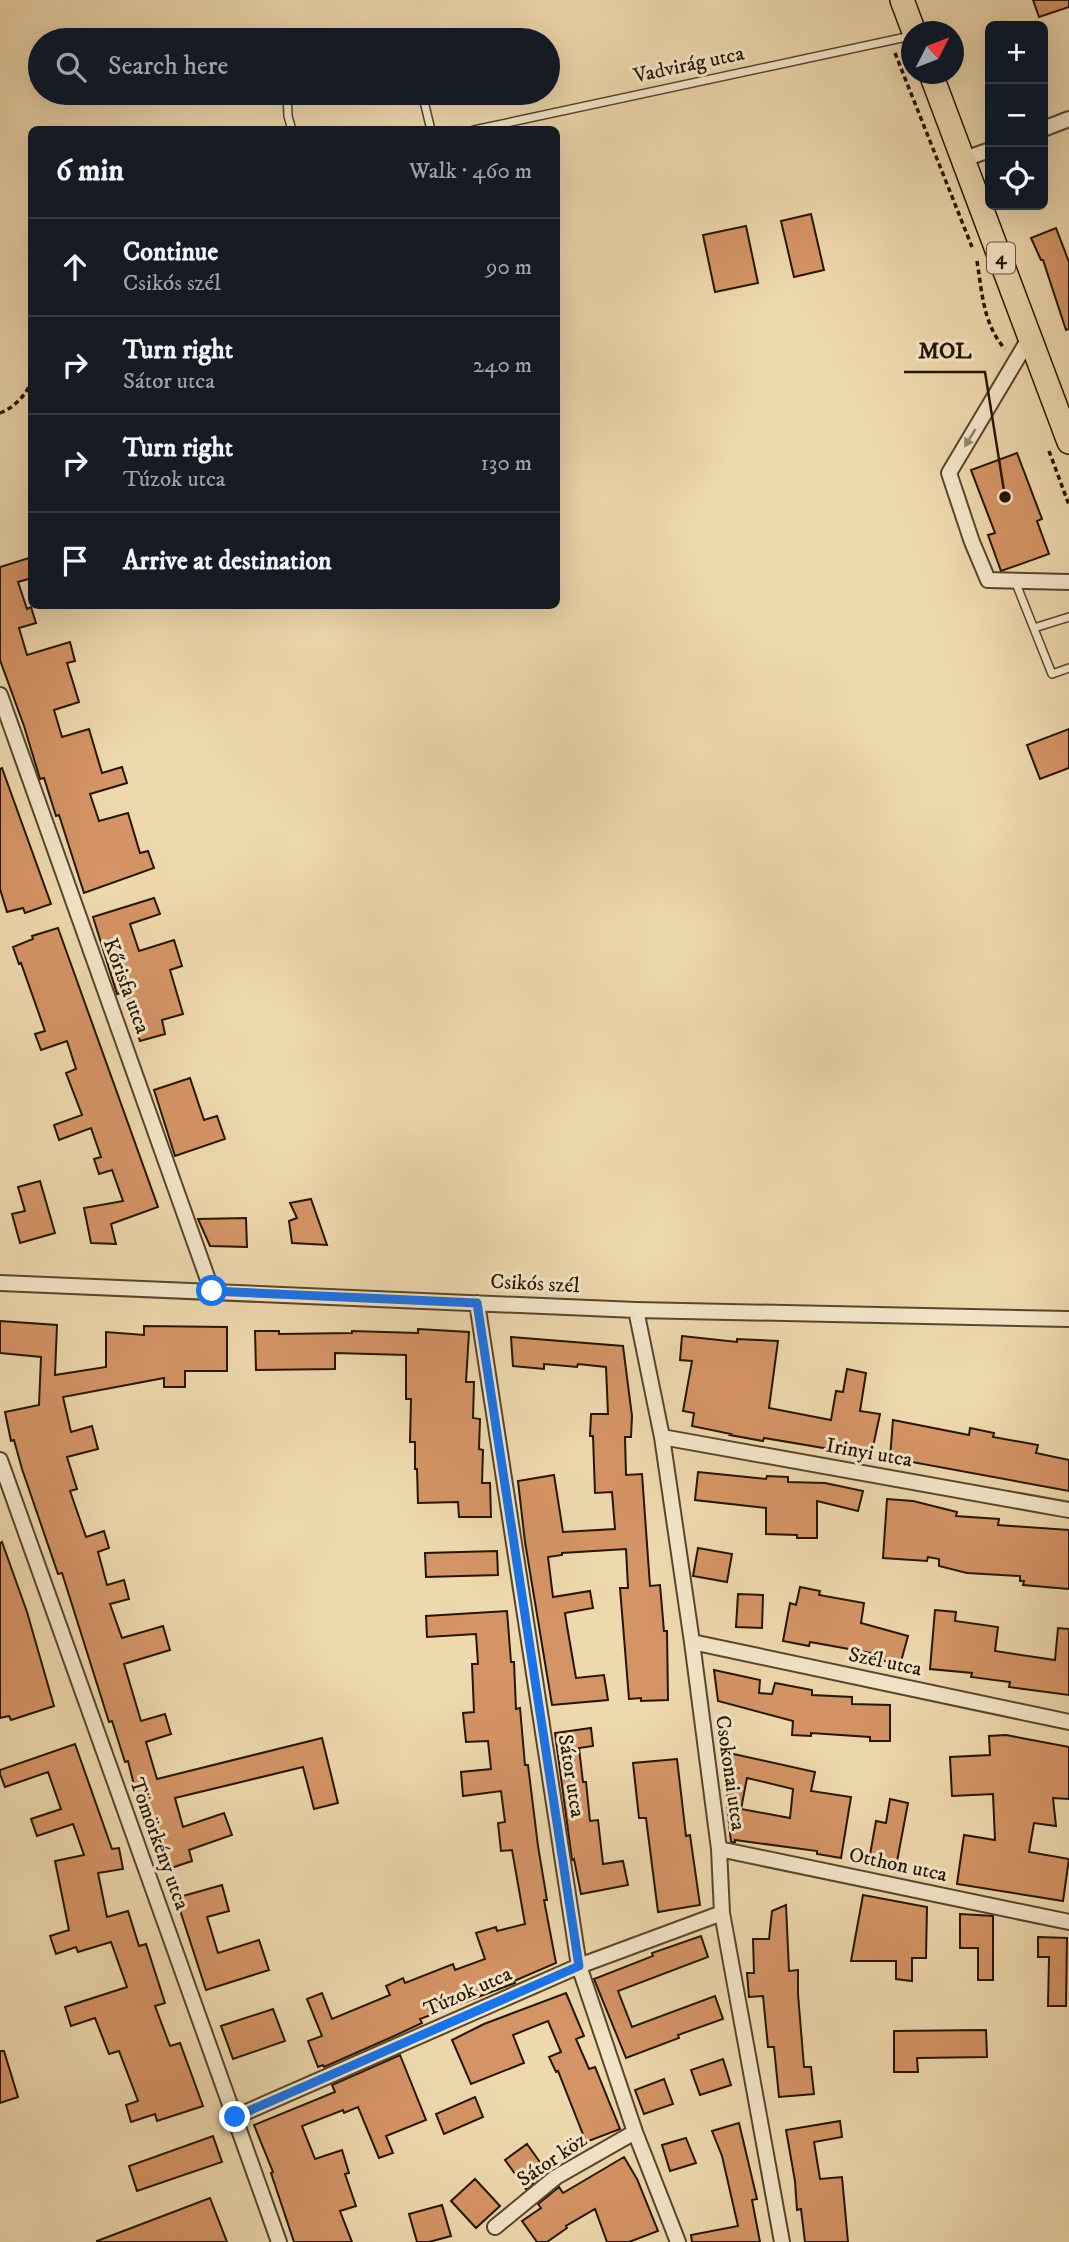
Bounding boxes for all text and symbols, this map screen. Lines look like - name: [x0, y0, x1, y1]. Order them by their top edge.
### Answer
- north arrow: [901, 21, 964, 84]
- map controls: [985, 21, 1048, 210]
- button: +: [985, 21, 1048, 84]
- search box: [28, 28, 560, 105]
- street label: Vadvirág utca: [630, 41, 747, 90]
- icon: search: [52, 48, 90, 86]
- text: Search here: [108, 50, 228, 83]
- button: −: [985, 84, 1048, 147]
- button: locate: [985, 147, 1048, 210]
- text: 6 min: [56, 153, 124, 190]
- text: Walk · 460 m: [409, 157, 532, 186]
- text: Continue: [123, 236, 218, 269]
- road number: 4: [987, 242, 1015, 274]
- icon: ahead: [56, 248, 94, 286]
- text: 90 m: [486, 253, 532, 282]
- text: Csikós szél: [123, 269, 221, 298]
- callout: MOL: [904, 328, 985, 372]
- text: Turn right: [123, 334, 233, 367]
- text: MOL: [918, 337, 972, 366]
- icon: right: [56, 346, 94, 384]
- text: 240 m: [473, 351, 532, 380]
- text: Sátor utca: [123, 367, 215, 396]
- one-way arrow: [964, 428, 976, 447]
- text: Turn right: [123, 432, 233, 465]
- icon: right: [56, 444, 94, 482]
- text: 130 m: [480, 449, 532, 478]
- text: Túzok utca: [123, 465, 226, 494]
- icon: arrive: [56, 542, 94, 580]
- text: Arrive at destination: [123, 545, 332, 578]
- street label: Kőrisfa utca: [97, 935, 155, 1037]
- street label: Csikós szél: [490, 1269, 581, 1299]
- route start: [196, 1275, 227, 1306]
- street label: Irinyi utca: [824, 1433, 914, 1473]
- street label: Szél utca: [846, 1642, 924, 1682]
- street label: Csokonai utca: [709, 1714, 751, 1832]
- street label: Sátor utca: [552, 1733, 590, 1820]
- street label: Tömörkény utca: [123, 1775, 195, 1913]
- street label: Otthon utca: [846, 1842, 950, 1888]
- street label: Túzok utca: [420, 1961, 516, 2023]
- route end: [219, 2101, 250, 2132]
- street label: Sátor köz: [512, 2127, 592, 2193]

